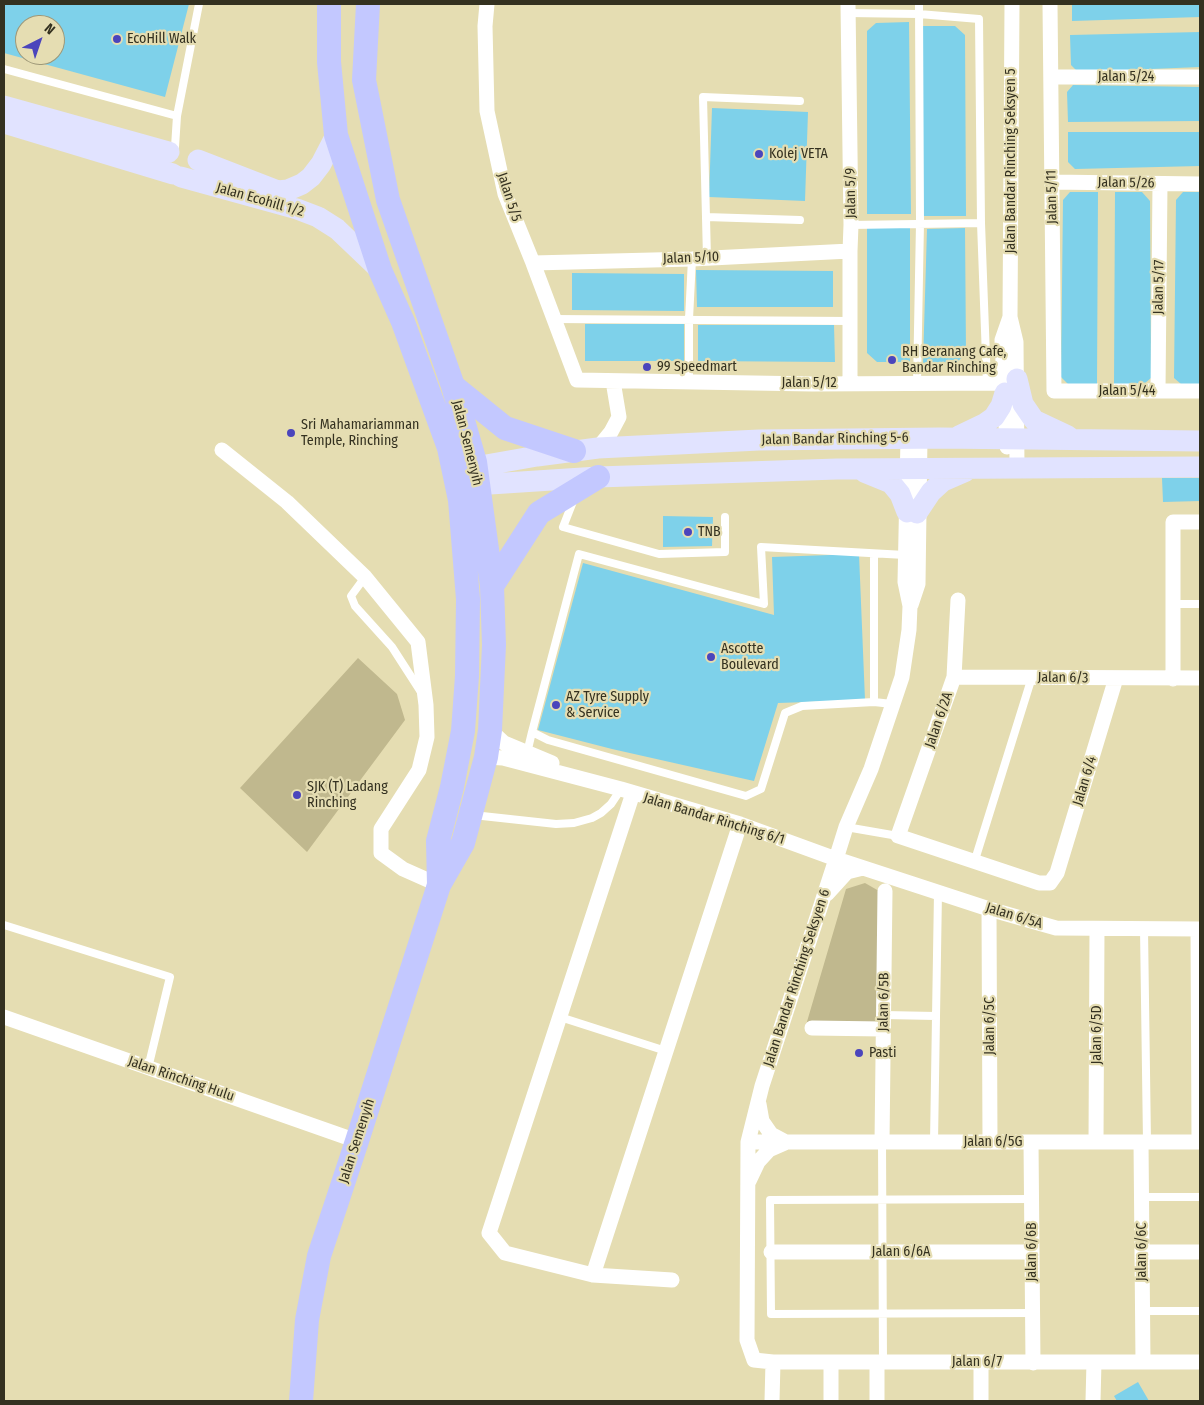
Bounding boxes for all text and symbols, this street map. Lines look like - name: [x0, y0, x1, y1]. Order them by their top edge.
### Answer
- north arrow: [15, 15, 65, 65]
- text: N: [41, 20, 58, 38]
- place label: EcoHill Walk: [127, 31, 196, 47]
- marker: EcoHill Walk: [111, 33, 123, 45]
- street label: Jalan Bandar Rinching Seksyen 5: [1003, 68, 1019, 254]
- street label: Jalan 5/24: [1098, 69, 1154, 85]
- place label: Kolej VETA: [769, 146, 828, 162]
- marker: Kolej VETA: [753, 148, 765, 160]
- street label: Jalan 5/9: [842, 168, 860, 218]
- street label: Jalan 5/5: [493, 170, 525, 224]
- street label: Jalan 5/11: [1043, 170, 1061, 224]
- street label: Jalan 5/26: [1097, 174, 1155, 192]
- street label: Jalan Ecohill 1/2: [214, 179, 306, 221]
- street label: Jalan 5/10: [663, 249, 719, 267]
- street label: Jalan 5/17: [1150, 260, 1168, 314]
- place label: RH Beranang Cafe, Bandar Rinching: [902, 344, 1006, 377]
- marker: RH Beranang Cafe, Bandar Rinching: [886, 354, 898, 366]
- place label: 99 Speedmart: [657, 359, 737, 375]
- marker: 99 Speedmart: [641, 361, 653, 373]
- street label: Jalan 5/12: [781, 375, 837, 391]
- street label: Jalan 5/44: [1098, 383, 1156, 399]
- street label: Jalan Semenyih: [448, 398, 486, 488]
- place label: Sri Mahamariamman Temple, Rinching: [301, 417, 419, 450]
- marker: Sri Mahamariamman Temple, Rinching: [285, 427, 297, 439]
- street label: Jalan Bandar Rinching 5-6: [761, 429, 909, 449]
- place label: TNB: [698, 524, 721, 540]
- marker: TNB: [682, 526, 694, 538]
- place label: Ascotte Boulevard: [721, 641, 779, 674]
- marker: Ascotte Boulevard: [705, 651, 717, 663]
- street label: Jalan 6/3: [1037, 669, 1089, 687]
- place label: AZ Tyre Supply & Service: [566, 689, 649, 722]
- street label: Jalan 6/2A: [922, 690, 956, 750]
- marker: AZ Tyre Supply & Service: [550, 699, 562, 711]
- street label: Jalan 6/4: [1070, 754, 1100, 808]
- place label: SJK (T) Ladang Rinching: [307, 779, 388, 812]
- marker: SJK (T) Ladang Rinching: [291, 789, 303, 801]
- street label: Jalan Bandar Rinching 6/1: [641, 790, 787, 848]
- street label: Jalan Bandar Rinching Seksyen 6: [760, 887, 834, 1069]
- street label: Jalan 6/5A: [984, 899, 1044, 933]
- street label: Jalan 6/5B: [875, 972, 893, 1032]
- street label: Jalan 6/5C: [982, 997, 998, 1055]
- street label: Jalan 6/5D: [1089, 1005, 1105, 1065]
- place label: Pasti: [869, 1045, 896, 1061]
- marker: Pasti: [853, 1047, 865, 1059]
- street label: Jalan Rinching Hulu: [126, 1053, 236, 1105]
- street label: Jalan Semenyih: [335, 1097, 379, 1185]
- street label: Jalan 6/5G: [963, 1134, 1023, 1150]
- street label: Jalan 6/6B: [1024, 1222, 1040, 1282]
- street label: Jalan 6/6C: [1134, 1223, 1150, 1281]
- street label: Jalan 6/6A: [872, 1244, 930, 1260]
- street label: Jalan 6/7: [952, 1354, 1002, 1370]

